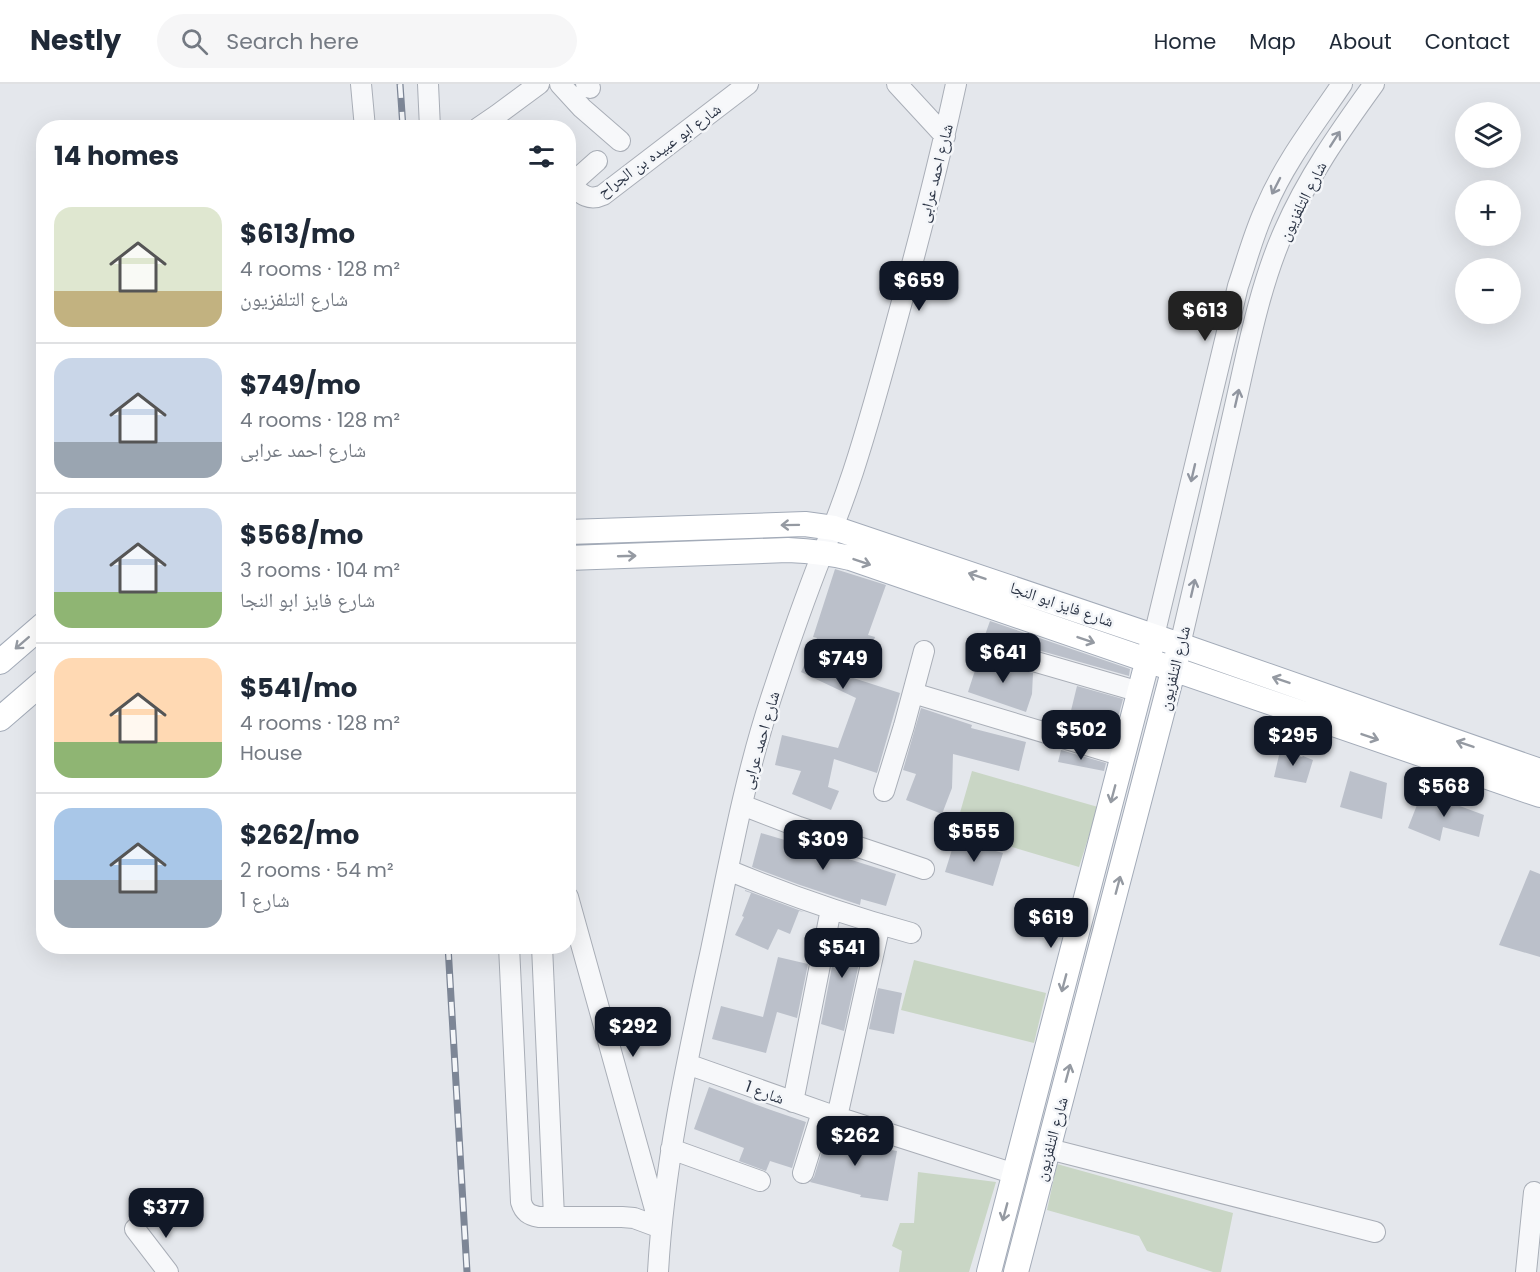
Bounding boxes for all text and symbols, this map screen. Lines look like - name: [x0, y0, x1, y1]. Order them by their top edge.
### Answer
- search box: [157, 14, 577, 68]
- text: Nestly: [30, 21, 121, 60]
- icon: search: [178, 25, 211, 58]
- text: Search here: [226, 26, 359, 57]
- text: Home: [1154, 27, 1216, 56]
- text: Map: [1249, 27, 1296, 56]
- text: About: [1329, 27, 1392, 56]
- text: Contact: [1425, 27, 1510, 56]
- street label: شارع ابو عبيده بن الجراح: [593, 98, 726, 203]
- map controls: [1455, 102, 1521, 324]
- button: layers: [1455, 102, 1521, 168]
- street label: شارع احمد عرابى: [912, 121, 959, 225]
- one-way arrow: [1329, 131, 1341, 148]
- text: 14 homes: [54, 138, 179, 174]
- icon: filters: [525, 140, 558, 173]
- street label: شارع التلفزيون: [1273, 157, 1332, 245]
- one-way arrow: [1270, 176, 1282, 194]
- button: +: [1455, 180, 1521, 246]
- text: $613/mo: [240, 216, 355, 252]
- icon: home: [102, 231, 174, 303]
- text: 4 rooms · 128 m²: [240, 255, 400, 283]
- button: −: [1455, 258, 1521, 324]
- pin: $659: [883, 261, 955, 312]
- text: $659: [893, 266, 945, 294]
- text: شارع التلفزيون: [240, 285, 348, 313]
- pin: $613: [1169, 291, 1241, 342]
- text: $613: [1182, 296, 1228, 324]
- text: $749/mo: [240, 367, 360, 403]
- icon: home: [102, 382, 174, 454]
- one-way arrow: [1232, 389, 1243, 408]
- text: 4 rooms · 128 m²: [240, 406, 400, 434]
- text: شارع احمد عرابى: [240, 436, 366, 464]
- one-way arrow: [1187, 463, 1199, 482]
- text: $568/mo: [240, 517, 363, 553]
- one-way arrow: [781, 519, 801, 530]
- icon: home: [102, 532, 174, 604]
- one-way arrow: [616, 551, 636, 562]
- text: 3 rooms · 104 m²: [240, 556, 400, 584]
- one-way arrow: [852, 558, 871, 569]
- one-way arrow: [968, 569, 987, 580]
- street label: شارع فايز ابو النجا: [1007, 576, 1117, 633]
- one-way arrow: [1188, 579, 1200, 598]
- text: شارع فايز ابو النجا: [240, 586, 375, 614]
- street label: شارع التلفزيون: [1153, 623, 1196, 713]
- pin: $641: [967, 633, 1039, 684]
- one-way arrow: [1076, 635, 1095, 646]
- one-way arrow: [15, 636, 30, 650]
- text: $641: [980, 638, 1026, 666]
- pin: $749: [807, 639, 879, 690]
- text: $749: [818, 644, 868, 672]
- text: $541/mo: [240, 670, 357, 706]
- one-way arrow: [1272, 674, 1291, 685]
- icon: home: [102, 682, 174, 754]
- street label: شارع احمد عرابى: [736, 688, 785, 792]
- text: 4 rooms · 128 m²: [240, 709, 400, 737]
- pin: $502: [1045, 710, 1117, 761]
- text: $502: [1056, 715, 1106, 743]
- pin: $295: [1257, 716, 1329, 767]
- text: $295: [1268, 721, 1318, 749]
- one-way arrow: [1360, 732, 1379, 743]
- one-way arrow: [1456, 738, 1475, 749]
- text: House: [240, 739, 302, 767]
- pin: $568: [1408, 767, 1480, 818]
- text: $568: [1418, 772, 1470, 800]
- one-way arrow: [1107, 784, 1119, 803]
- pin: $555: [938, 812, 1010, 863]
- text: $262/mo: [240, 817, 359, 853]
- text: $555: [948, 817, 1000, 845]
- pin: $309: [787, 820, 859, 871]
- text: $309: [798, 825, 848, 853]
- icon: home: [102, 832, 174, 904]
- text: 2 rooms · 54 m²: [240, 856, 394, 884]
- one-way arrow: [1112, 875, 1124, 894]
- text: شارع 1: [240, 886, 290, 914]
- pin: $619: [1015, 898, 1087, 949]
- text: $619: [1028, 903, 1074, 931]
- pin: $541: [806, 928, 878, 979]
- text: $541: [818, 933, 866, 961]
- one-way arrow: [1058, 973, 1070, 992]
- pin: $292: [597, 1007, 669, 1058]
- text: $292: [609, 1012, 657, 1040]
- one-way arrow: [1063, 1064, 1075, 1083]
- street label: شارع 1: [742, 1075, 787, 1110]
- street label: شارع التلفزيون: [1029, 1094, 1074, 1184]
- pin: $262: [819, 1116, 891, 1167]
- text: $262: [831, 1121, 879, 1149]
- pin: $377: [130, 1188, 202, 1239]
- text: $377: [143, 1193, 189, 1221]
- one-way arrow: [998, 1203, 1010, 1222]

